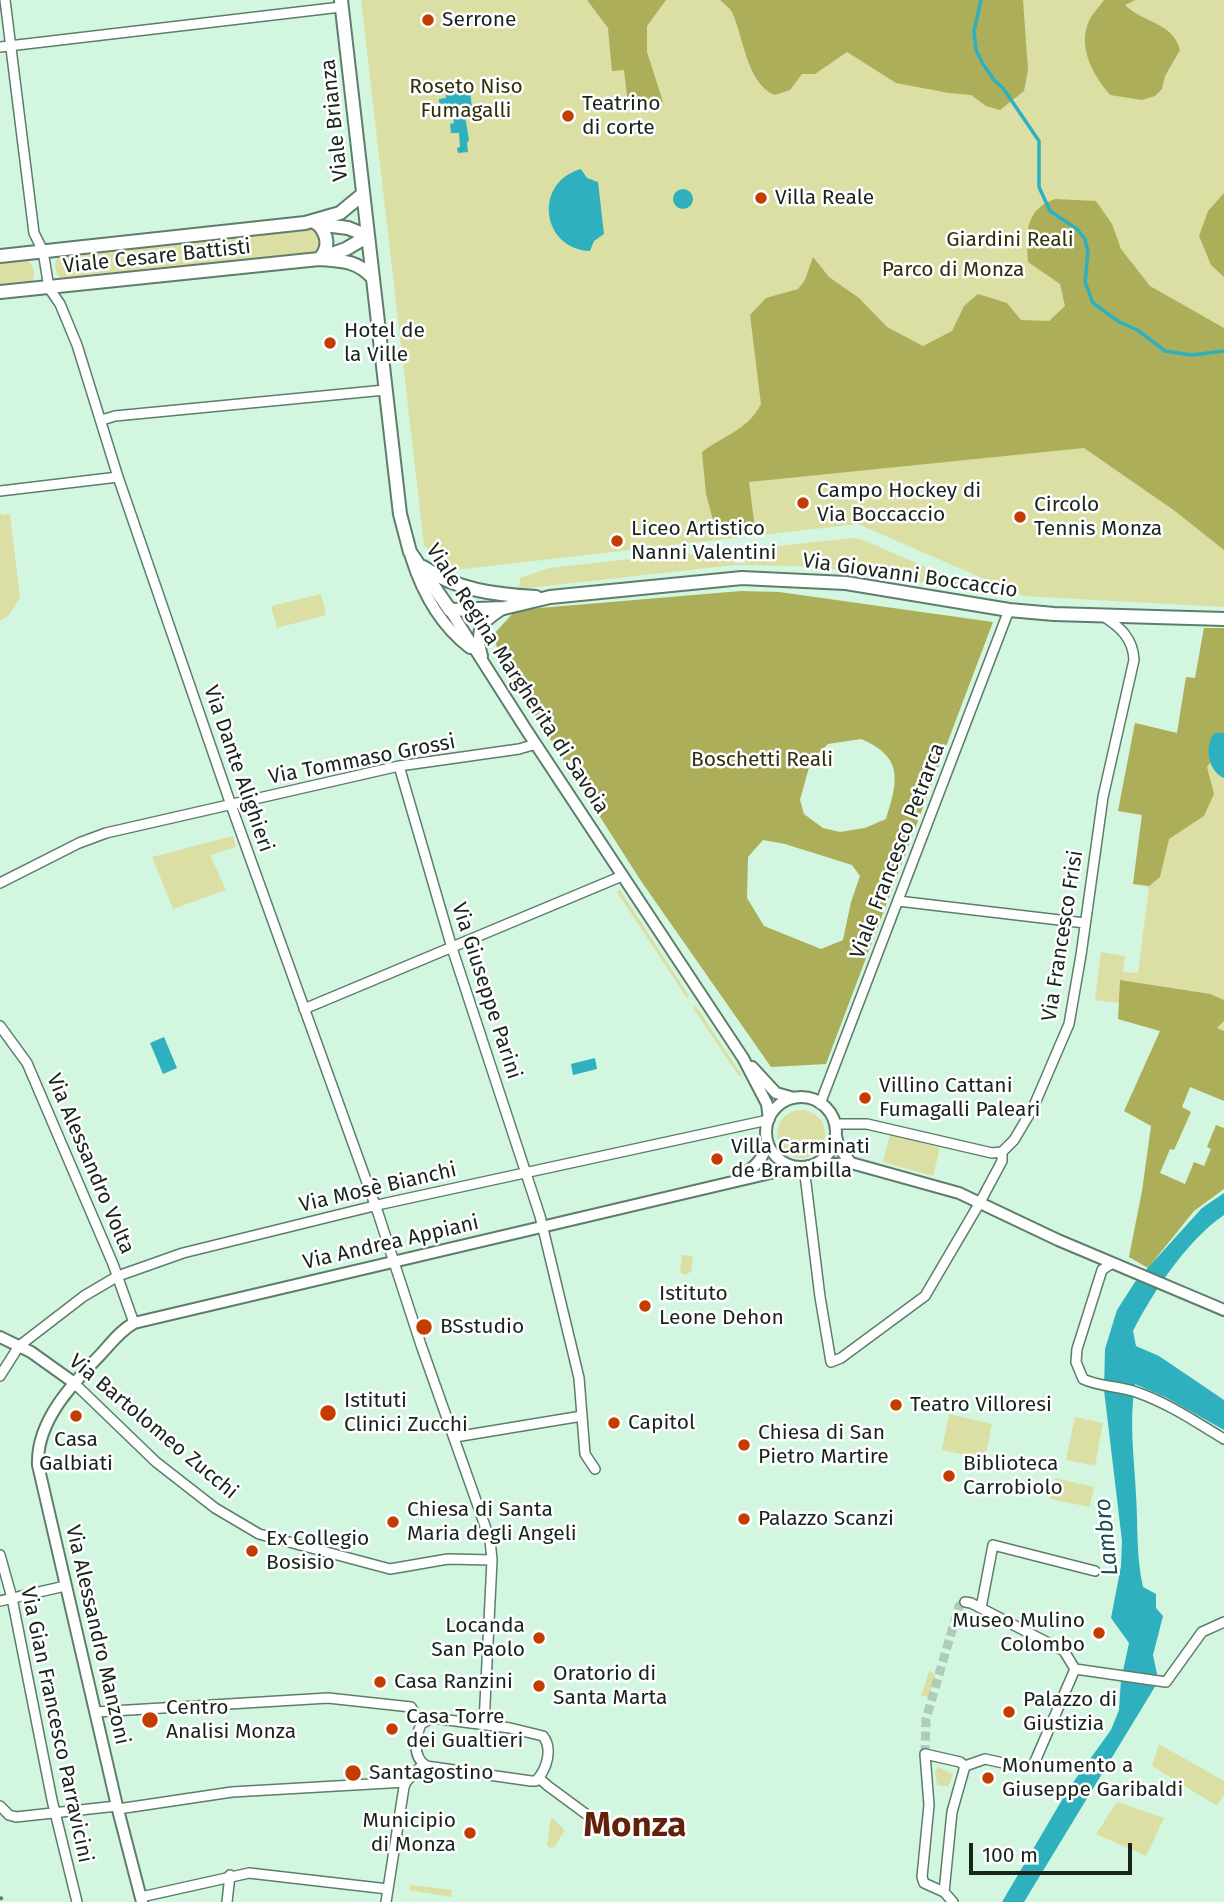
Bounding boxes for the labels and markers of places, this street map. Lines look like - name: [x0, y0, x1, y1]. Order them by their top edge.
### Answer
- place label: Serrone: [442, 7, 516, 33]
- marker: Serrone: [420, 12, 436, 28]
- place label: Teatrino di corte: [582, 91, 661, 141]
- marker: Teatrino di corte: [560, 108, 576, 124]
- place label: Villa Reale: [775, 185, 874, 211]
- marker: Villa Reale: [753, 190, 769, 206]
- place label: Hotel de la Ville: [344, 318, 425, 368]
- marker: Hotel de la Ville: [322, 335, 338, 351]
- place label: Campo Hockey di Via Boccaccio: [817, 478, 981, 528]
- place label: Circolo Tennis Monza: [1034, 492, 1162, 542]
- marker: Campo Hockey di Via Boccaccio: [795, 495, 811, 511]
- marker: Circolo Tennis Monza: [1012, 509, 1028, 525]
- place label: Liceo Artistico Nanni Valentini: [631, 516, 776, 566]
- marker: Liceo Artistico Nanni Valentini: [609, 533, 625, 549]
- place label: Villino Cattani Fumagalli Paleari: [879, 1073, 1040, 1123]
- marker: Villino Cattani Fumagalli Paleari: [857, 1090, 873, 1106]
- place label: Villa Carminati de Brambilla: [731, 1134, 870, 1184]
- marker: Villa Carminati de Brambilla: [709, 1151, 725, 1167]
- place label: Istituto Leone Dehon: [659, 1281, 784, 1331]
- marker: Istituto Leone Dehon: [637, 1298, 653, 1314]
- place label: BSstudio: [440, 1314, 524, 1340]
- marker: BSstudio: [414, 1317, 434, 1337]
- place label: Istituti Clinici Zucchi: [344, 1388, 468, 1438]
- place label: Teatro Villoresi: [910, 1392, 1052, 1418]
- marker: Teatro Villoresi: [888, 1397, 904, 1413]
- marker: Istituti Clinici Zucchi: [318, 1403, 338, 1423]
- marker: Casa Galbiati: [68, 1408, 84, 1424]
- place label: Capitol: [628, 1410, 695, 1436]
- marker: Capitol: [606, 1415, 622, 1431]
- place label: Chiesa di San Pietro Martire: [758, 1420, 889, 1470]
- place label: Casa Galbiati: [39, 1427, 113, 1477]
- marker: Chiesa di San Pietro Martire: [736, 1437, 752, 1453]
- place label: Biblioteca Carrobiolo: [963, 1451, 1063, 1501]
- marker: Biblioteca Carrobiolo: [941, 1468, 957, 1484]
- place label: Chiesa di Santa Maria degli Angeli: [407, 1497, 577, 1547]
- place label: Palazzo Scanzi: [758, 1506, 894, 1532]
- marker: Palazzo Scanzi: [736, 1511, 752, 1527]
- marker: Chiesa di Santa Maria degli Angeli: [385, 1514, 401, 1530]
- place label: Ex Collegio Bosisio: [266, 1526, 369, 1576]
- marker: Ex Collegio Bosisio: [244, 1543, 260, 1559]
- place label: Museo Mulino Colombo: [952, 1608, 1085, 1658]
- place label: Locanda San Paolo: [431, 1613, 525, 1663]
- marker: Museo Mulino Colombo: [1091, 1625, 1107, 1641]
- marker: Locanda San Paolo: [531, 1630, 547, 1646]
- place label: Oratorio di Santa Marta: [553, 1661, 667, 1711]
- place label: Casa Ranzini: [394, 1669, 513, 1695]
- marker: Casa Ranzini: [372, 1674, 388, 1690]
- marker: Oratorio di Santa Marta: [531, 1678, 547, 1694]
- place label: Palazzo di Giustizia: [1023, 1687, 1117, 1737]
- place label: Centro Analisi Monza: [166, 1695, 296, 1745]
- place label: Casa Torre dei Gualtieri: [406, 1704, 523, 1754]
- marker: Palazzo di Giustizia: [1001, 1704, 1017, 1720]
- marker: Centro Analisi Monza: [140, 1710, 160, 1730]
- marker: Casa Torre dei Gualtieri: [384, 1721, 400, 1737]
- place label: Monumento a Giuseppe Garibaldi: [1002, 1753, 1183, 1803]
- place label: Santagostino: [369, 1760, 494, 1786]
- marker: Santagostino: [343, 1763, 363, 1783]
- marker: Monumento a Giuseppe Garibaldi: [980, 1770, 996, 1786]
- place label: Municipio di Monza: [363, 1808, 456, 1858]
- marker: Municipio di Monza: [462, 1825, 478, 1841]

